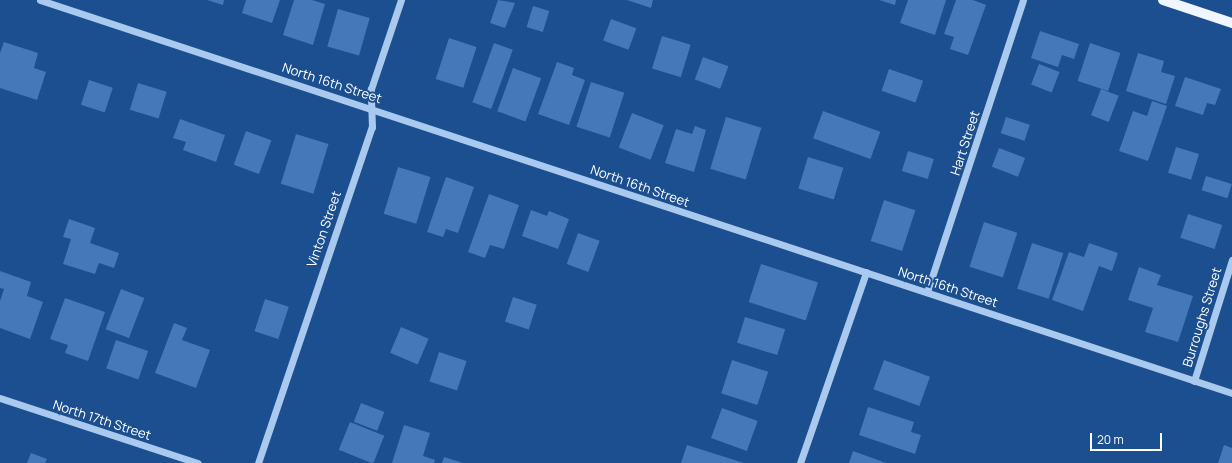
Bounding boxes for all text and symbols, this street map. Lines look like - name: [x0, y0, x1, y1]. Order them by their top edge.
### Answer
- street label: North 16th Street: [280, 60, 384, 106]
- street label: Hart Street: [947, 109, 983, 177]
- street label: North 16th Street: [588, 162, 692, 210]
- street label: Vinton Street: [304, 189, 344, 269]
- street label: North 16th Street: [896, 264, 1000, 310]
- street label: Burroughs Street: [1179, 265, 1225, 369]
- street label: North 17th Street: [51, 397, 153, 443]
- scale bar: [1092, 425, 1164, 451]
- text: 20 m: [1097, 431, 1124, 448]

